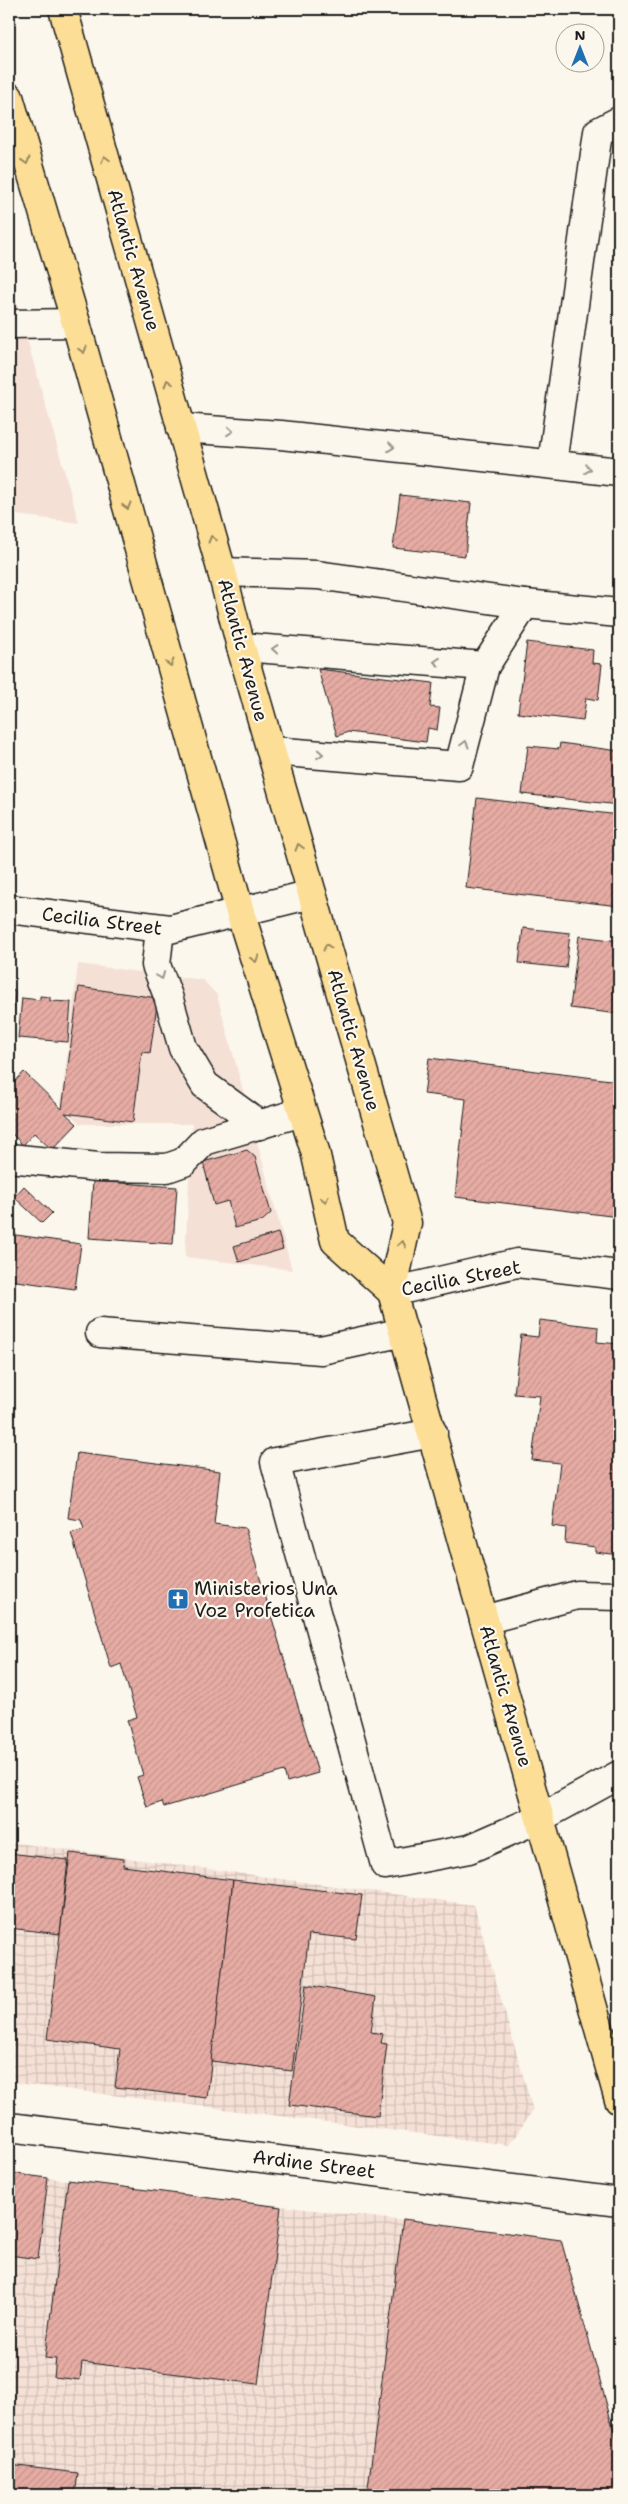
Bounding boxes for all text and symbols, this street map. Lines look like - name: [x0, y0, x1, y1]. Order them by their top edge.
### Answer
- north arrow: [556, 22, 606, 72]
- text: N: [574, 26, 586, 44]
- one-way arrow: [101, 155, 111, 163]
- one-way arrow: [21, 156, 31, 164]
- street label: Atlantic Avenue: [102, 186, 166, 334]
- one-way arrow: [78, 345, 88, 353]
- one-way arrow: [164, 379, 174, 387]
- one-way arrow: [226, 425, 234, 436]
- one-way arrow: [388, 441, 396, 452]
- one-way arrow: [584, 463, 592, 474]
- one-way arrow: [121, 502, 132, 511]
- one-way arrow: [208, 535, 218, 544]
- street label: Atlantic Avenue: [212, 576, 274, 724]
- one-way arrow: [270, 644, 278, 655]
- one-way arrow: [432, 657, 440, 668]
- one-way arrow: [165, 658, 175, 666]
- one-way arrow: [459, 739, 470, 748]
- one-way arrow: [317, 749, 325, 760]
- one-way arrow: [294, 844, 304, 852]
- street label: Cecilia Street: [40, 901, 164, 941]
- one-way arrow: [323, 944, 333, 952]
- one-way arrow: [249, 954, 259, 963]
- street label: Atlantic Avenue: [322, 966, 386, 1114]
- one-way arrow: [155, 972, 165, 980]
- one-way arrow: [319, 1194, 330, 1203]
- one-way arrow: [397, 1240, 407, 1249]
- street label: Cecilia Street: [399, 1254, 523, 1302]
- place label: Ministerios Una Voz Profetica: [194, 1576, 338, 1623]
- church icon: Ministerios Una Voz Profetica: [166, 1587, 190, 1611]
- street label: Atlantic Avenue: [474, 1622, 538, 1770]
- street label: Ardine Street: [251, 2144, 377, 2184]

